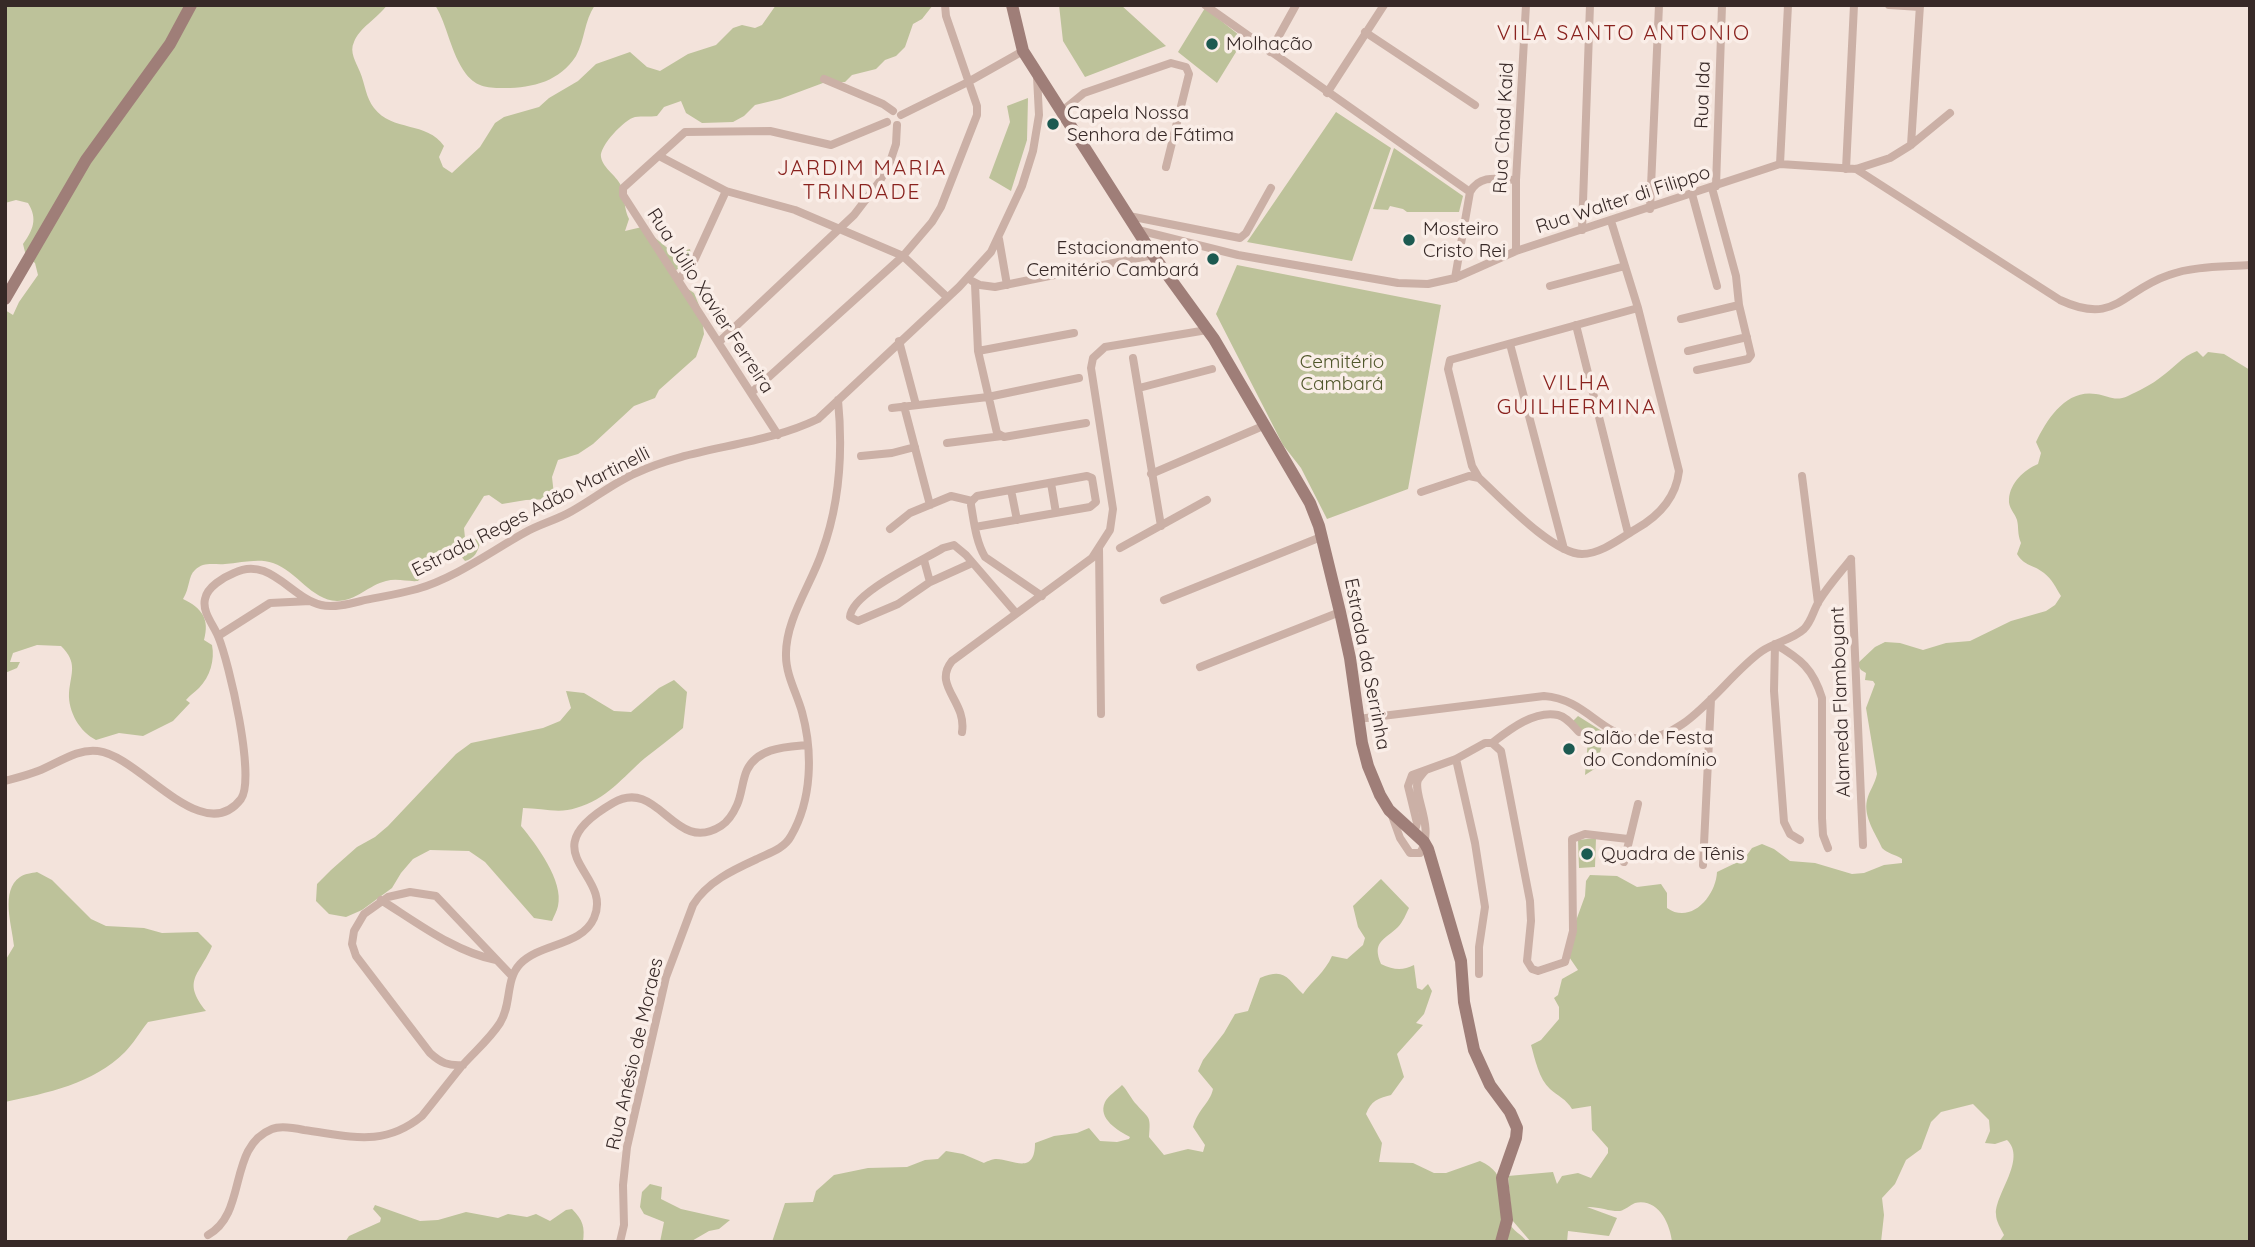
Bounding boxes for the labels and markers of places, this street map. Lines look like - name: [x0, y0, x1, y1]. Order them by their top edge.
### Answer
- place label: Molhação: [1226, 33, 1313, 55]
- marker: Molhação: [1204, 36, 1220, 52]
- place label: Capela Nossa Senhora de Fátima: [1067, 102, 1234, 146]
- marker: Capela Nossa Senhora de Fátima: [1045, 116, 1061, 132]
- place label: Mosteiro Cristo Rei: [1423, 218, 1506, 262]
- marker: Mosteiro Cristo Rei: [1401, 232, 1417, 248]
- place label: Estacionamento Cemitério Cambará: [1026, 237, 1199, 281]
- marker: Estacionamento Cemitério Cambará: [1205, 251, 1221, 267]
- place label: Salão de Festa do Condomínio: [1583, 727, 1717, 771]
- marker: Salão de Festa do Condomínio: [1561, 741, 1577, 757]
- place label: Quadra de Tênis: [1601, 843, 1745, 865]
- marker: Quadra de Tênis: [1579, 846, 1595, 862]

